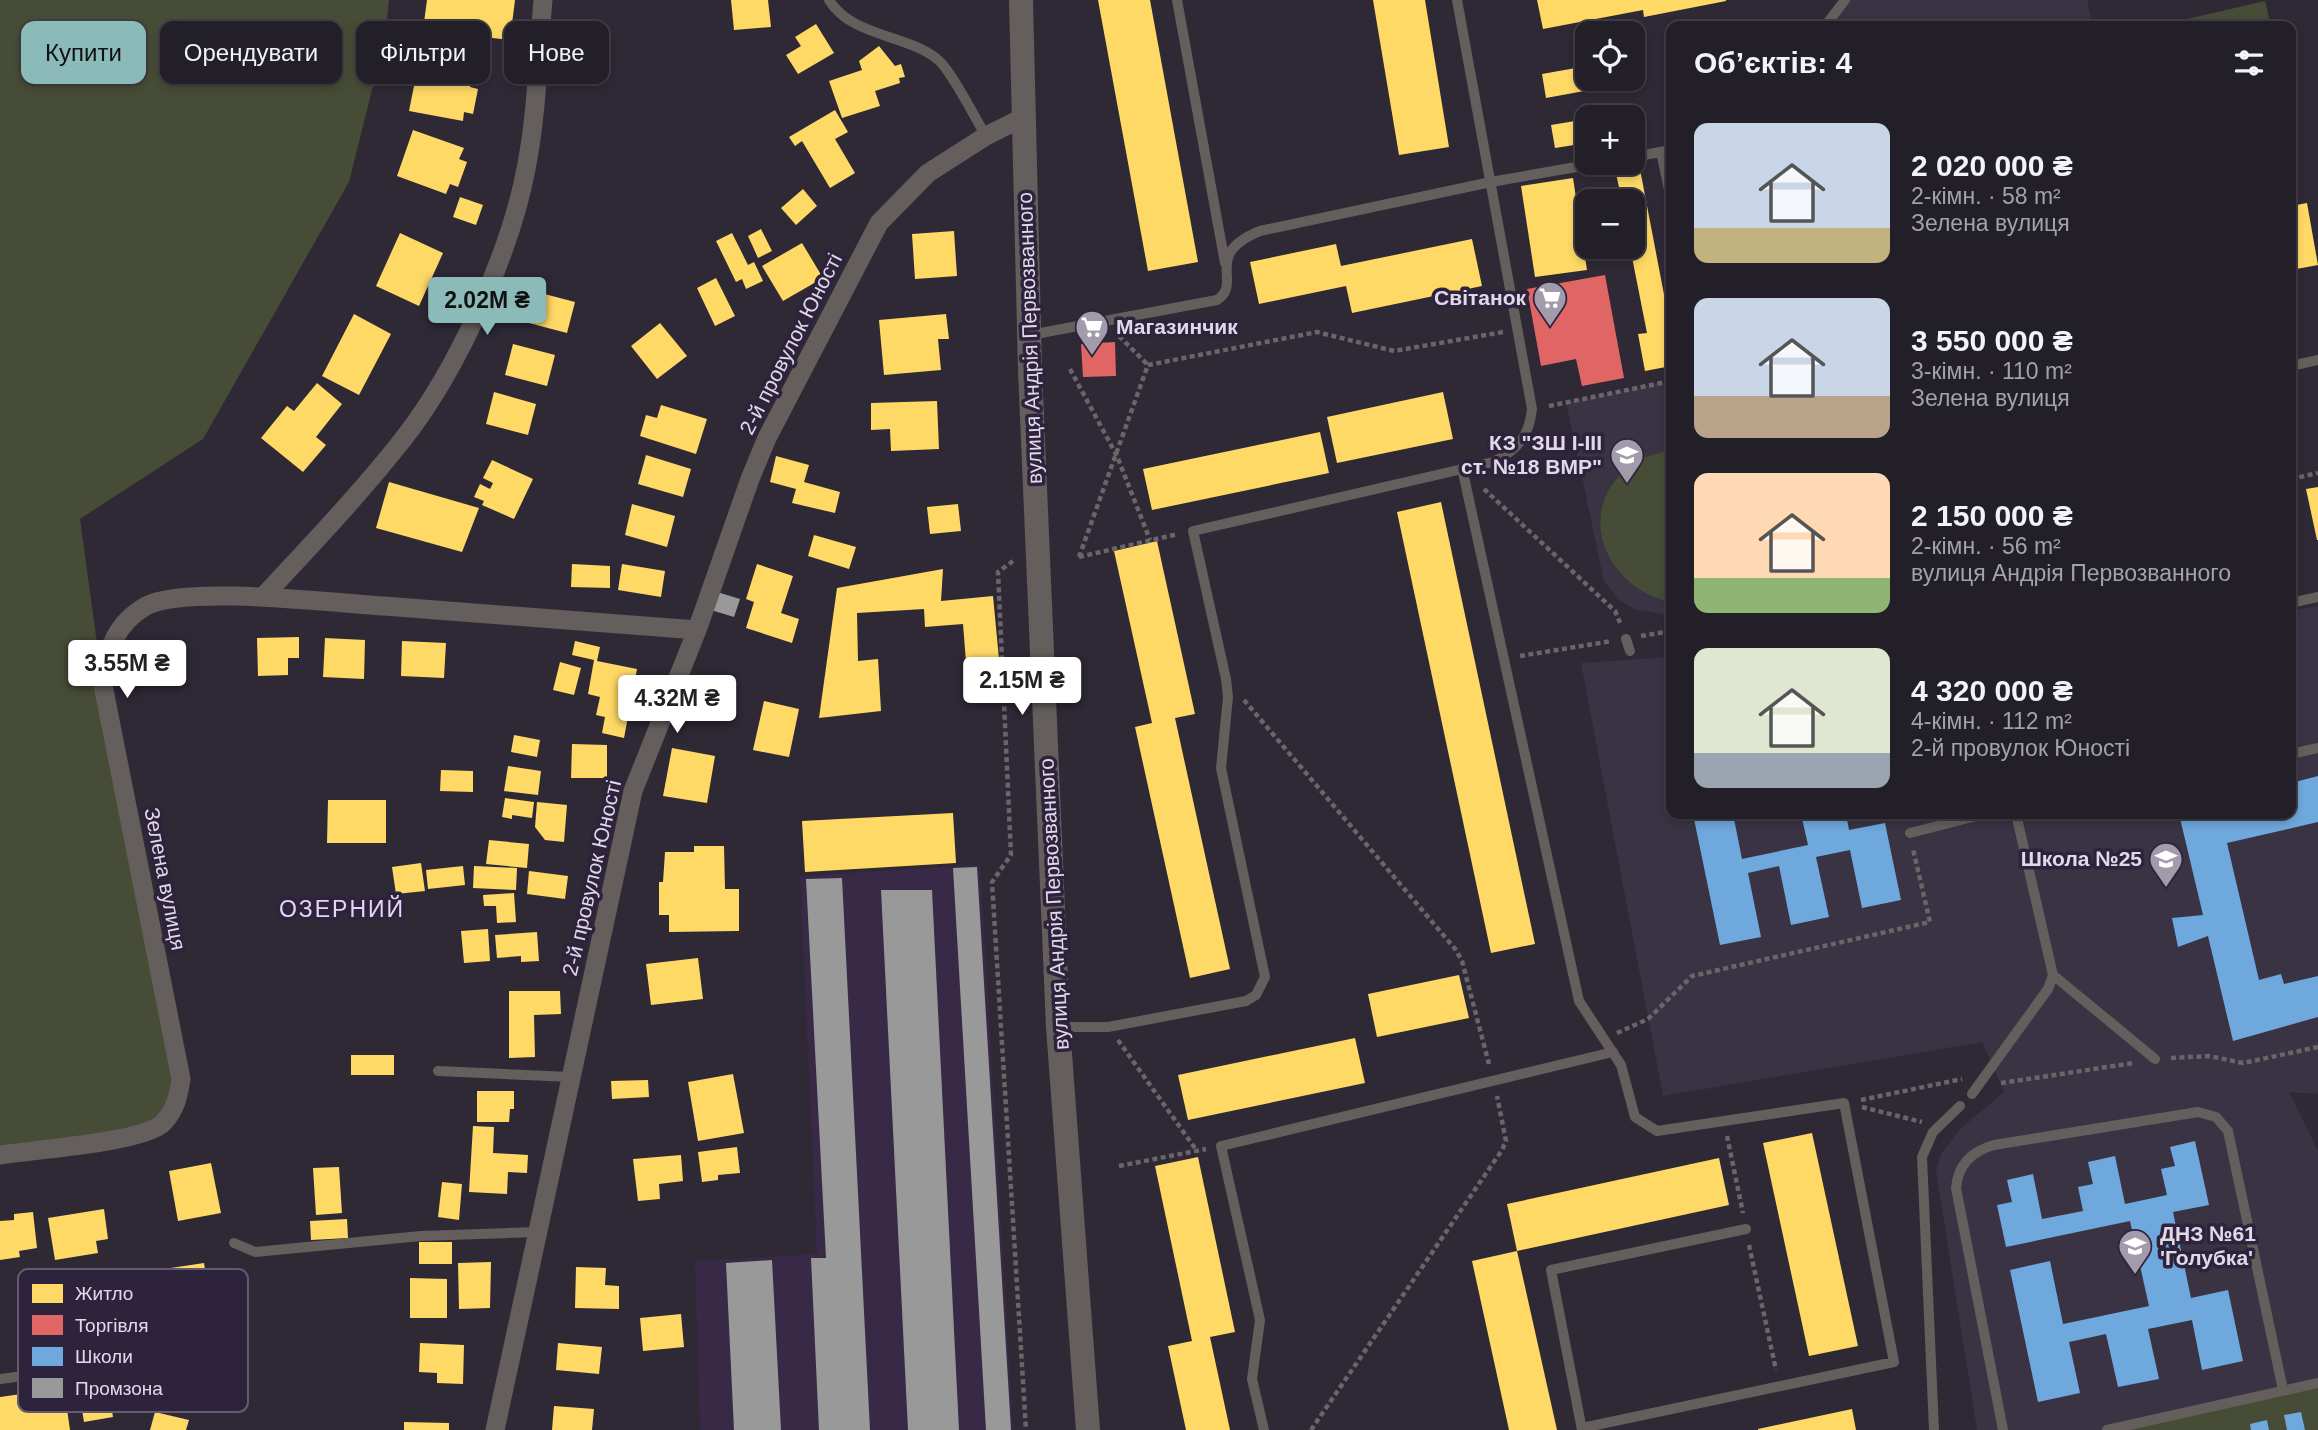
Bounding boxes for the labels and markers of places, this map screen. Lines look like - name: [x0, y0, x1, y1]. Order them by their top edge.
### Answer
- pin: 2.02M ₴: [422, 278, 552, 337]
- supermarket icon: Світанок: [1531, 279, 1569, 328]
- place label: Світанок: [1434, 286, 1526, 309]
- supermarket icon: Магазинчик: [1073, 308, 1111, 357]
- place label: Магазинчик: [1116, 315, 1238, 338]
- place label: КЗ "ЗШ І-ІІІ ст. №18 ВМР": [1461, 431, 1602, 478]
- school or university icon: КЗ "ЗШ І-ІІІ ст. №18 ВМР": [1608, 436, 1646, 485]
- pin: 3.55M ₴: [62, 640, 192, 700]
- pin: 2.15M ₴: [957, 658, 1087, 717]
- pin: 4.32M ₴: [612, 676, 742, 735]
- school or university icon: Школа №25: [2147, 840, 2185, 889]
- place label: Школа №25: [2021, 847, 2142, 870]
- place label: ДНЗ №61 'Голубка': [2160, 1222, 2256, 1269]
- school or university icon: ДНЗ №61 'Голубка': [2116, 1227, 2154, 1276]

